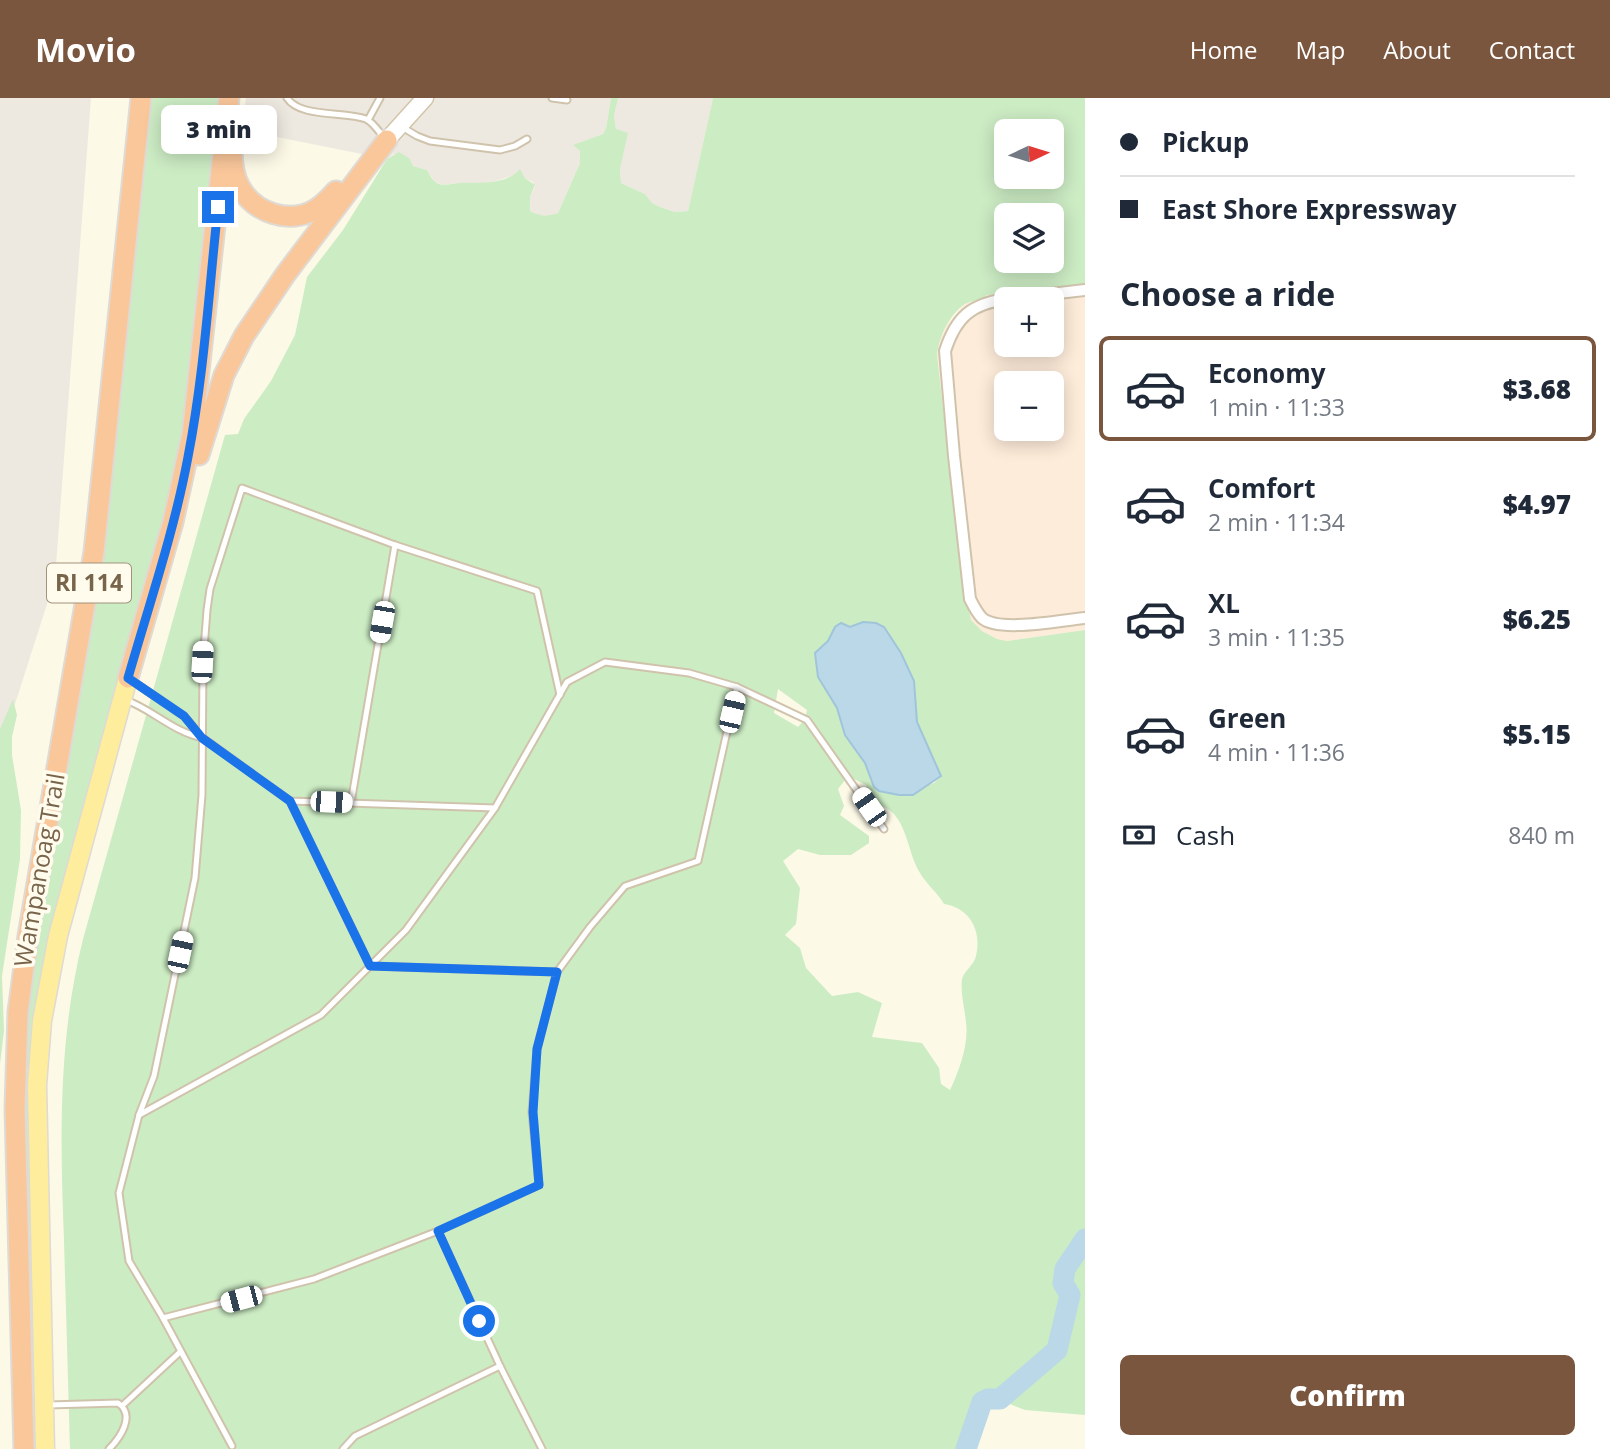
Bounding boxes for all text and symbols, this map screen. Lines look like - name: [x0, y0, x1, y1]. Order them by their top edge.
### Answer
- text: Movio: [35, 27, 136, 72]
- text: Home: [1190, 33, 1258, 66]
- text: Map: [1296, 33, 1345, 66]
- text: About: [1383, 33, 1451, 66]
- text: Contact: [1489, 33, 1575, 66]
- callout: 3 min: [160, 105, 276, 154]
- text: 3 min: [186, 113, 252, 145]
- north arrow: [994, 119, 1064, 189]
- map controls: [994, 119, 1064, 441]
- text: Pickup: [1162, 124, 1249, 160]
- route end: [202, 191, 234, 223]
- text: East Shore Expressway: [1162, 191, 1456, 227]
- button: layers: [994, 203, 1064, 273]
- text: Choose a ride: [1120, 272, 1335, 315]
- button: +: [994, 287, 1064, 357]
- text: Economy: [1208, 355, 1326, 391]
- icon: car: [1124, 357, 1187, 420]
- button: −: [994, 371, 1064, 441]
- text: $3.68: [1503, 371, 1571, 407]
- text: 1 min · 11:33: [1208, 391, 1345, 423]
- text: Comfort: [1208, 470, 1315, 506]
- icon: car: [1124, 472, 1187, 535]
- text: $4.97: [1503, 486, 1571, 522]
- text: 2 min · 11:34: [1208, 506, 1345, 538]
- road number: RI 114: [47, 564, 131, 603]
- text: XL: [1208, 585, 1240, 621]
- icon: car: [1124, 587, 1187, 650]
- car: [369, 599, 396, 645]
- text: $6.25: [1503, 601, 1571, 637]
- text: 3 min · 11:35: [1208, 621, 1345, 653]
- car: [191, 640, 214, 684]
- car: [718, 689, 747, 735]
- text: Green: [1208, 700, 1286, 736]
- icon: car: [1124, 702, 1187, 765]
- text: $5.15: [1503, 716, 1571, 752]
- text: 4 min · 11:36: [1208, 736, 1345, 768]
- street label: Wampanoag Trail: [5, 770, 72, 969]
- car: [849, 784, 890, 830]
- car: [310, 791, 353, 813]
- icon: cash: [1120, 816, 1158, 854]
- text: Cash: [1176, 817, 1235, 853]
- text: 840 m: [1508, 819, 1575, 851]
- car: [166, 929, 195, 975]
- car: [218, 1283, 265, 1315]
- route start: [463, 1305, 495, 1337]
- button: Confirm: [1120, 1355, 1575, 1435]

